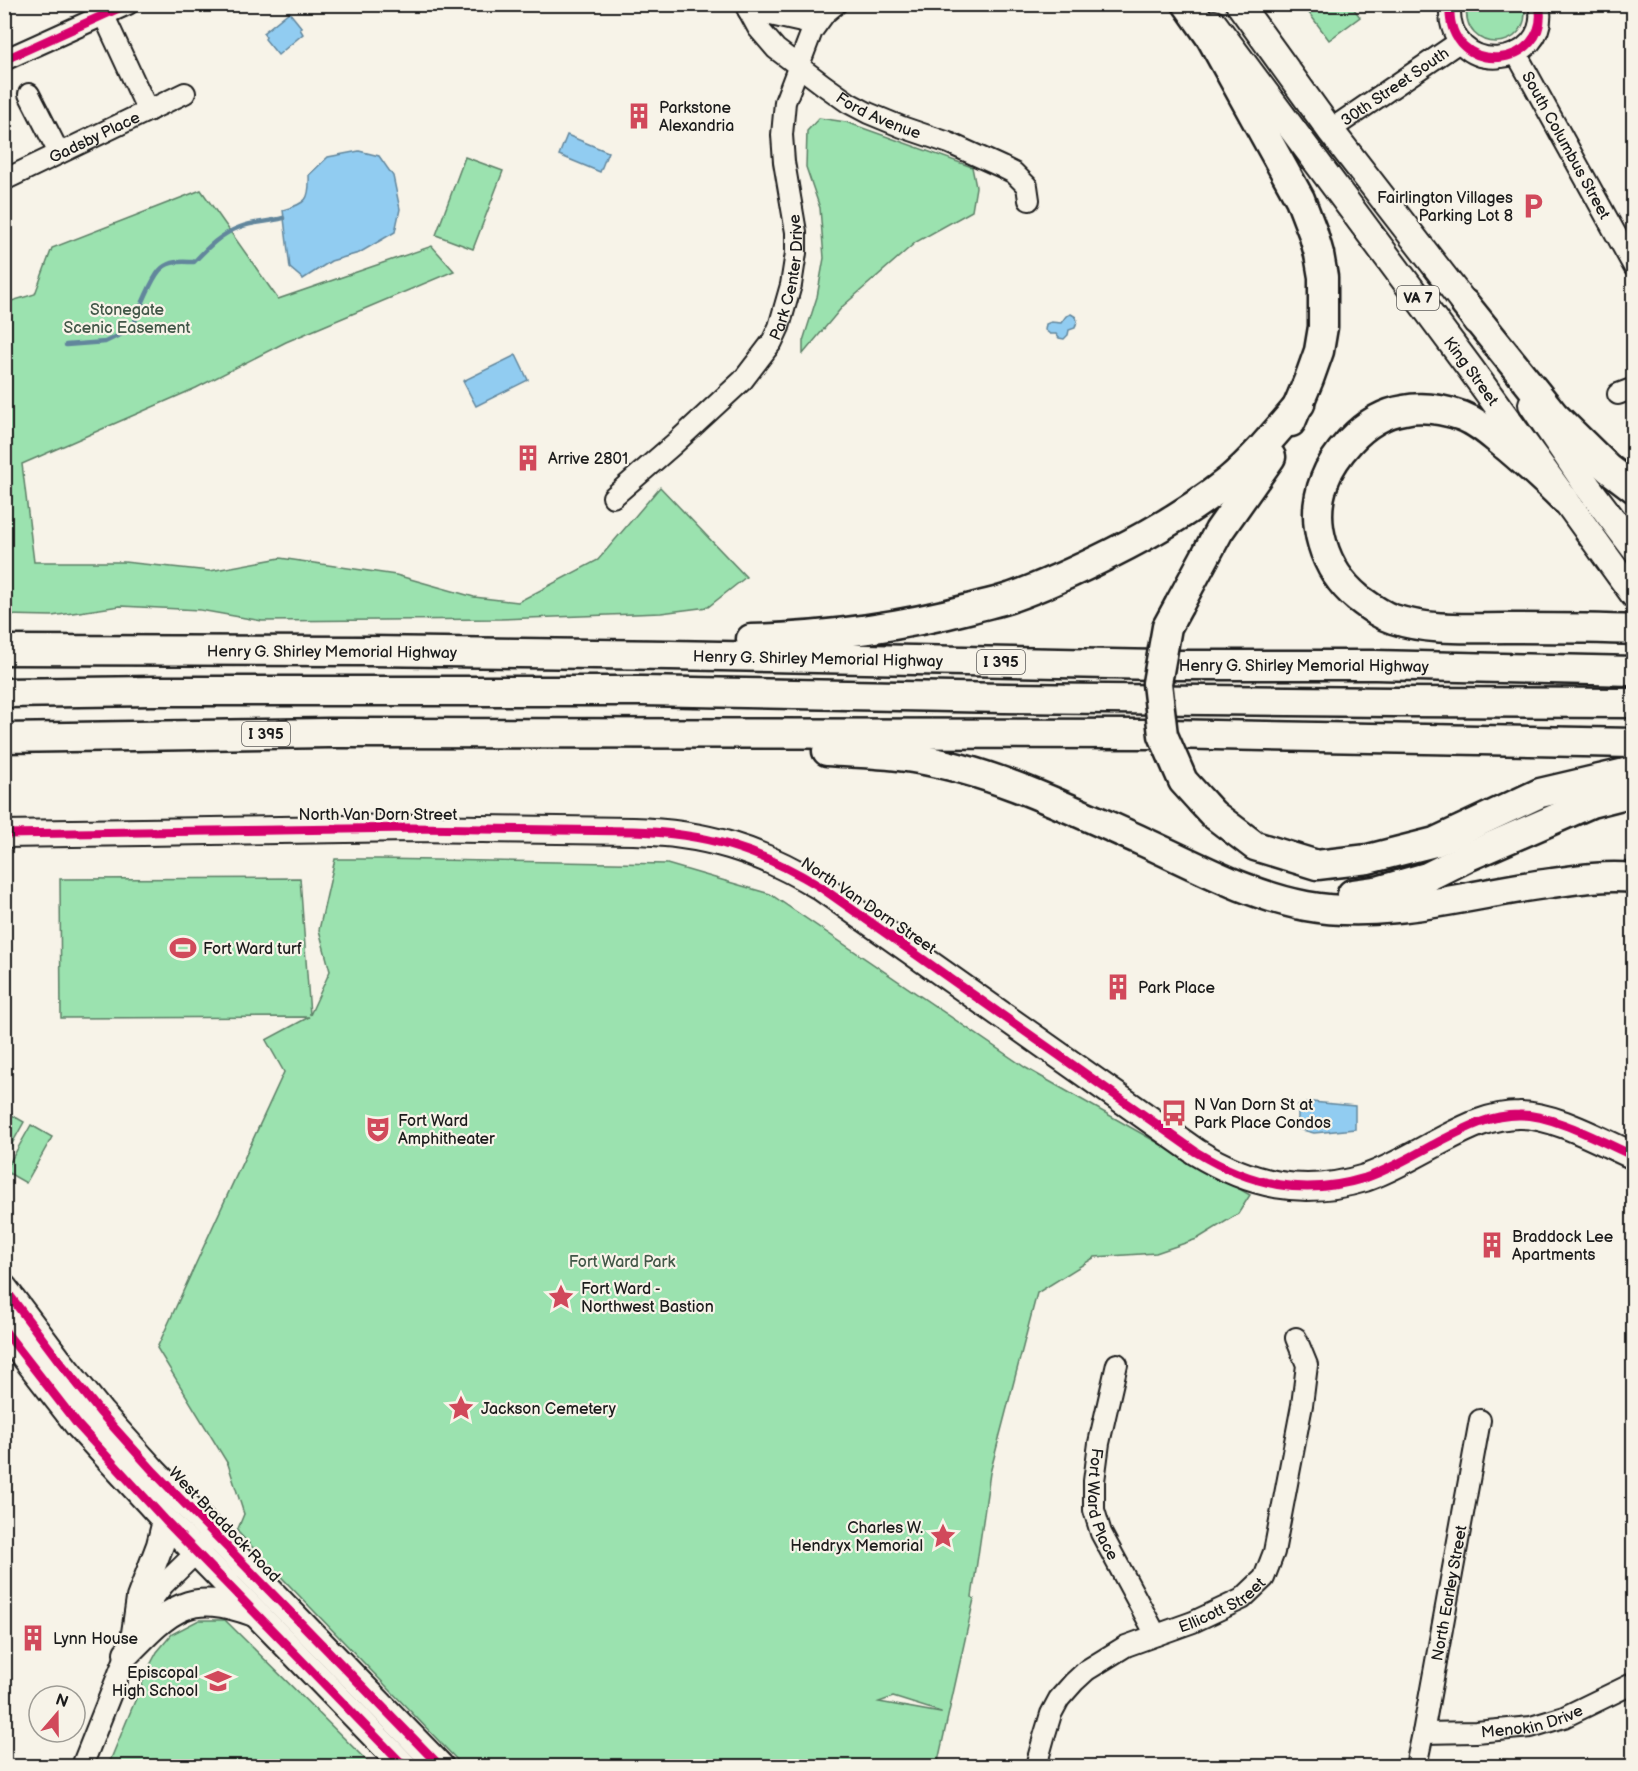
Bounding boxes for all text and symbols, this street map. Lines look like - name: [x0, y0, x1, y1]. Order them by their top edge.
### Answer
- street label: 30th Street South: [1338, 44, 1453, 131]
- street label: South Columbus Street: [1517, 69, 1614, 223]
- street label: Ford Avenue: [832, 89, 923, 144]
- place label: Parkstone Alexandria: [659, 99, 734, 136]
- building icon: Parkstone Alexandria: [624, 101, 654, 131]
- street label: Gadsby Place: [46, 108, 144, 168]
- place label: Fairlington Villages Parking Lot 8: [1377, 189, 1513, 226]
- parking icon: Fairlington Villages Parking Lot 8: [1518, 191, 1548, 221]
- street label: Park Center Drive: [766, 212, 807, 344]
- road number: VA 7: [1397, 286, 1439, 310]
- park label: Stonegate Scenic Easement: [64, 301, 191, 338]
- street label: King Street: [1439, 334, 1502, 410]
- building icon: Arrive 2801: [513, 443, 543, 473]
- place label: Arrive 2801: [548, 450, 628, 469]
- street label: Henry G. Shirley Memorial Highway: [207, 643, 458, 663]
- street label: Henry G. Shirley Memorial Highway: [693, 647, 944, 672]
- road number: I 395: [977, 650, 1025, 674]
- street label: Henry G. Shirley Memorial Highway: [1179, 657, 1430, 677]
- road number: I 395: [242, 722, 290, 746]
- street label: North Van Dorn Street: [299, 806, 458, 825]
- street label: North Van Dorn Street: [797, 854, 939, 959]
- sports icon: Fort Ward turf: [168, 933, 198, 963]
- place label: Fort Ward turf: [203, 940, 302, 959]
- building icon: Park Place: [1103, 972, 1133, 1002]
- place label: Park Place: [1138, 979, 1216, 998]
- place label: N Van Dorn St at Park Place Condos: [1194, 1096, 1331, 1133]
- bus stop icon: N Van Dorn St at Park Place Condos: [1159, 1098, 1189, 1128]
- place label: Fort Ward Amphitheater: [398, 1112, 495, 1149]
- theatre icon: Fort Ward Amphitheater: [363, 1114, 393, 1144]
- place label: Braddock Lee Apartments: [1512, 1228, 1614, 1265]
- building icon: Braddock Lee Apartments: [1477, 1230, 1507, 1260]
- park label: Fort Ward Park: [569, 1253, 675, 1272]
- place label: Fort Ward - Northwest Bastion: [581, 1280, 714, 1317]
- place icon: Fort Ward - Northwest Bastion: [546, 1282, 576, 1312]
- place icon: Jackson Cemetery: [446, 1393, 476, 1423]
- place label: Jackson Cemetery: [481, 1400, 617, 1419]
- street label: Fort Ward Place: [1083, 1447, 1122, 1564]
- street label: West Braddock Road: [164, 1464, 284, 1587]
- place label: Charles W. Hendryx Memorial: [790, 1519, 923, 1556]
- place icon: Charles W. Hendryx Memorial: [928, 1521, 958, 1551]
- street label: North Earley Street: [1428, 1524, 1472, 1663]
- street label: Ellicott Street: [1176, 1574, 1270, 1637]
- building icon: Lynn House: [18, 1623, 48, 1653]
- place label: Lynn House: [53, 1630, 139, 1649]
- place label: Episcopal High School: [112, 1664, 198, 1701]
- school or university icon: Episcopal High School: [203, 1666, 233, 1696]
- north arrow: [27, 1684, 87, 1744]
- text: N: [53, 1690, 71, 1712]
- street label: Menokin Drive: [1480, 1701, 1587, 1743]

